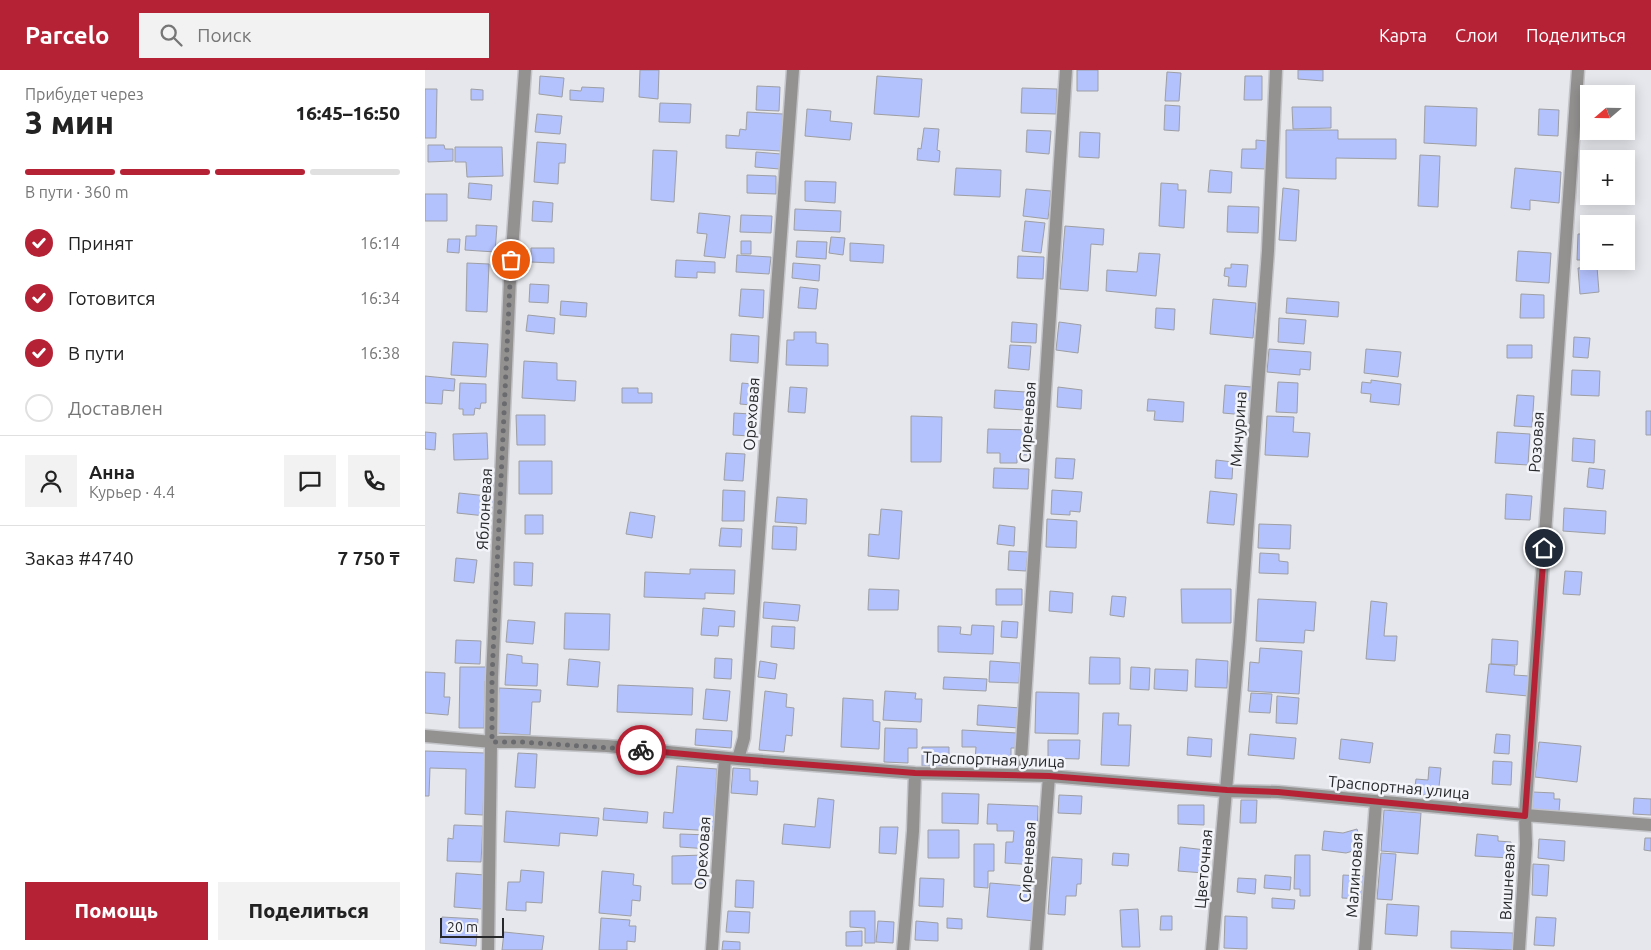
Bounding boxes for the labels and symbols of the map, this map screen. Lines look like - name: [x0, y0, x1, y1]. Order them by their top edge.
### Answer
- north arrow: [1580, 85, 1635, 140]
- pin: [490, 239, 532, 281]
- street label: Ореховая: [739, 377, 763, 451]
- street label: Сиреневая: [1015, 381, 1039, 463]
- street label: Мичурина: [1226, 391, 1250, 467]
- street label: Розовая: [1525, 411, 1547, 473]
- street label: Яблоневая: [473, 468, 495, 550]
- pin: [1523, 527, 1565, 569]
- courier: [616, 725, 666, 775]
- street label: Траспортная улица: [923, 748, 1065, 770]
- street label: Траспортная улица: [1327, 772, 1471, 802]
- street label: Ореховая: [690, 816, 714, 890]
- street label: Сиреневая: [1015, 821, 1039, 903]
- street label: Цветочная: [1191, 828, 1215, 910]
- street label: Малиновая: [1342, 832, 1366, 918]
- street label: Вишневая: [1496, 843, 1518, 921]
- scale bar: [440, 915, 504, 938]

